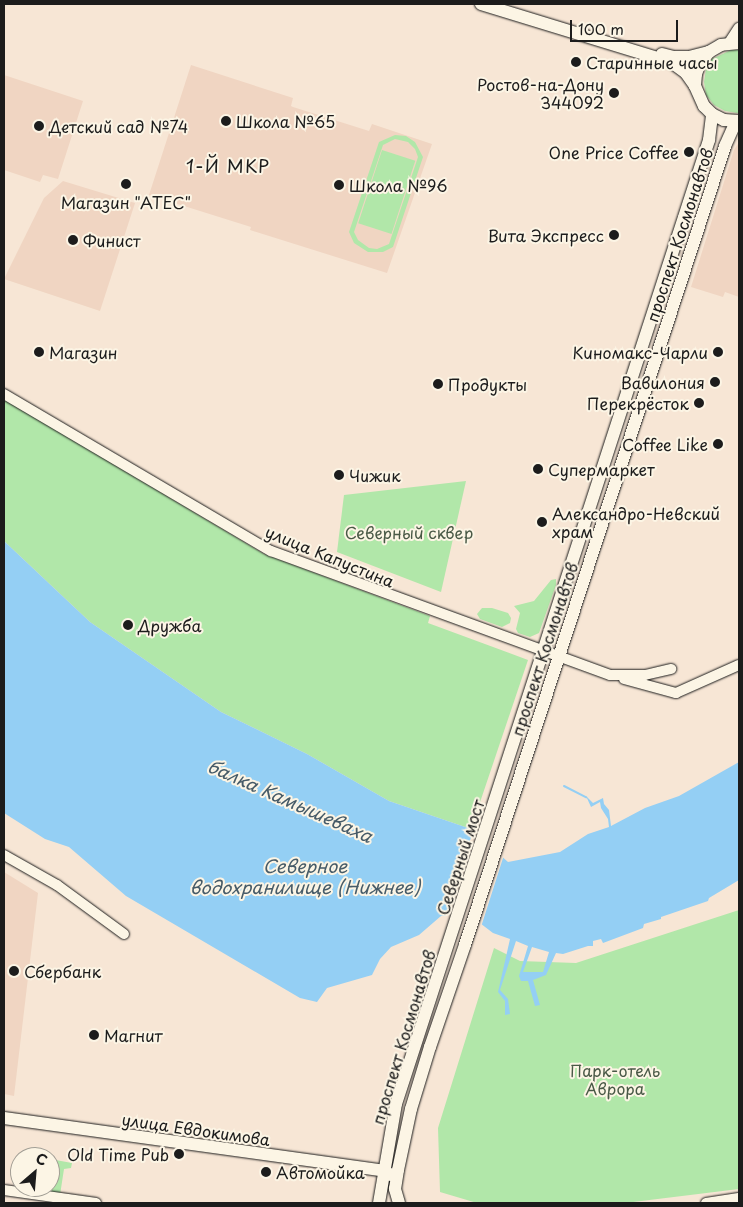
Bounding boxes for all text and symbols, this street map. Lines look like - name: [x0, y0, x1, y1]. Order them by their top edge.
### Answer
- scale bar: [573, 10, 680, 42]
- text: 100 m: [578, 17, 624, 40]
- place label: Старинные часы: [586, 52, 718, 72]
- marker: Старинные часы: [570, 56, 582, 68]
- place label: Ростов-на-Дону 344092: [477, 74, 604, 112]
- marker: Ростов-на-Дону 344092: [608, 87, 620, 99]
- place label: Школа №65: [236, 111, 336, 131]
- marker: Школа №65: [220, 115, 232, 127]
- place label: Детский сад №74: [49, 116, 190, 136]
- marker: Детский сад №74: [33, 120, 45, 132]
- place label: One Price Coffee: [549, 142, 679, 162]
- street label: проспект Космонавтов: [642, 145, 716, 325]
- marker: One Price Coffee: [683, 146, 695, 158]
- district label: 1-Й МКР: [185, 155, 271, 177]
- place label: Школа №96: [349, 175, 448, 195]
- marker: Магазин "АТЕС": [120, 178, 132, 190]
- marker: Школа №96: [333, 179, 345, 191]
- place label: Магазин "АТЕС": [61, 192, 191, 212]
- place label: Вита Экспресс: [488, 225, 604, 245]
- marker: Вита Экспресс: [608, 229, 620, 241]
- place label: Финист: [83, 230, 141, 250]
- marker: Финист: [67, 234, 79, 246]
- place label: Магазин: [49, 342, 118, 362]
- place label: Киномакс-Чарли: [572, 342, 708, 362]
- marker: Магазин: [33, 346, 45, 358]
- marker: Киномакс-Чарли: [712, 346, 724, 358]
- place label: Вавилония: [621, 372, 705, 392]
- place label: Продукты: [448, 374, 527, 394]
- marker: Вавилония: [709, 376, 721, 388]
- marker: Продукты: [432, 378, 444, 390]
- place label: Перекрёсток: [587, 393, 689, 413]
- marker: Перекрёсток: [693, 397, 705, 409]
- place label: Coffee Like: [621, 434, 708, 454]
- marker: Coffee Like: [712, 438, 724, 450]
- place label: Супермаркет: [548, 459, 655, 479]
- marker: Супермаркет: [532, 463, 544, 475]
- place label: Чижик: [349, 465, 401, 485]
- marker: Чижик: [333, 469, 345, 481]
- place label: Александро-Невский храм: [552, 503, 720, 541]
- marker: Александро-Невский храм: [536, 516, 548, 528]
- street label: улица Капустина: [263, 521, 397, 591]
- park label: Северный сквер: [345, 522, 473, 542]
- street label: проспект Космонавтов: [507, 559, 581, 739]
- place label: Дружба: [138, 615, 201, 635]
- marker: Дружба: [122, 619, 134, 631]
- water label: балка Камышеваха: [204, 755, 376, 847]
- street label: Северный мост: [432, 796, 488, 918]
- water label: Северное водохранилище (Нижнее): [189, 856, 421, 899]
- street label: проспект Космонавтов: [367, 947, 439, 1127]
- place label: Сбербанк: [24, 961, 101, 981]
- marker: Сбербанк: [8, 965, 20, 977]
- place label: Магнит: [104, 1025, 163, 1045]
- marker: Магнит: [88, 1029, 100, 1041]
- park label: Парк-отель Аврора: [570, 1060, 660, 1098]
- street label: улица Евдокимова: [120, 1109, 272, 1149]
- place label: Old Time Pub: [66, 1144, 169, 1164]
- north arrow: [10, 1147, 60, 1197]
- text: С: [32, 1147, 51, 1171]
- marker: Old Time Pub: [173, 1148, 185, 1160]
- place label: Автомойка: [276, 1162, 365, 1182]
- marker: Автомойка: [260, 1166, 272, 1178]

